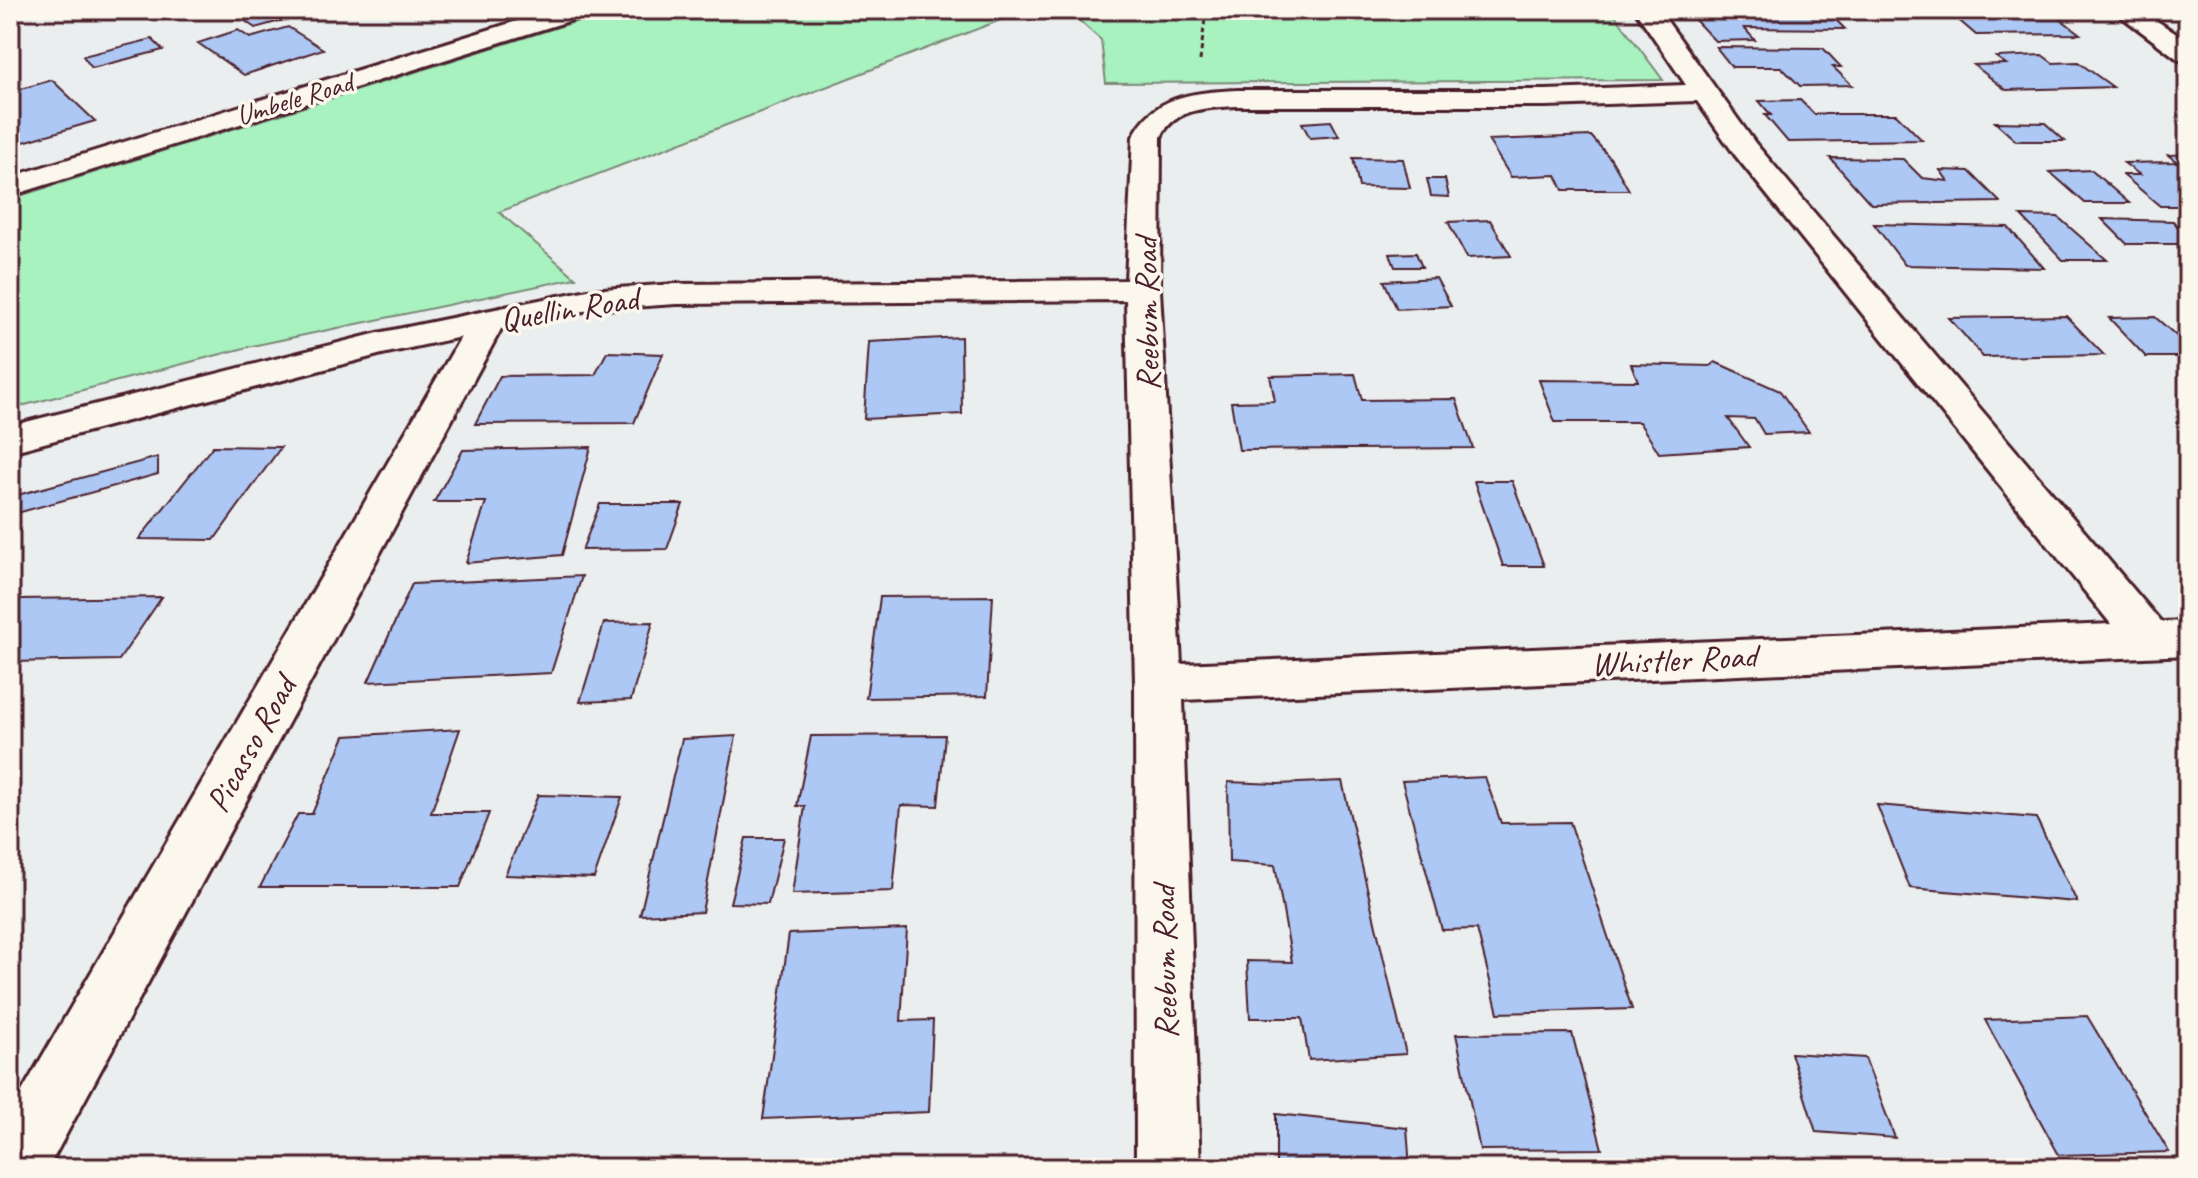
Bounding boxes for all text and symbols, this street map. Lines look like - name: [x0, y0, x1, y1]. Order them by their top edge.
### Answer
- street label: Umbele Road: [232, 63, 360, 133]
- street label: Reebum Road: [1124, 232, 1169, 391]
- street label: Quellin Road: [497, 276, 646, 341]
- street label: Whistler Road: [1590, 633, 1763, 685]
- street label: Picasso Road: [196, 665, 307, 820]
- street label: Reebum Road: [1142, 880, 1187, 1039]

